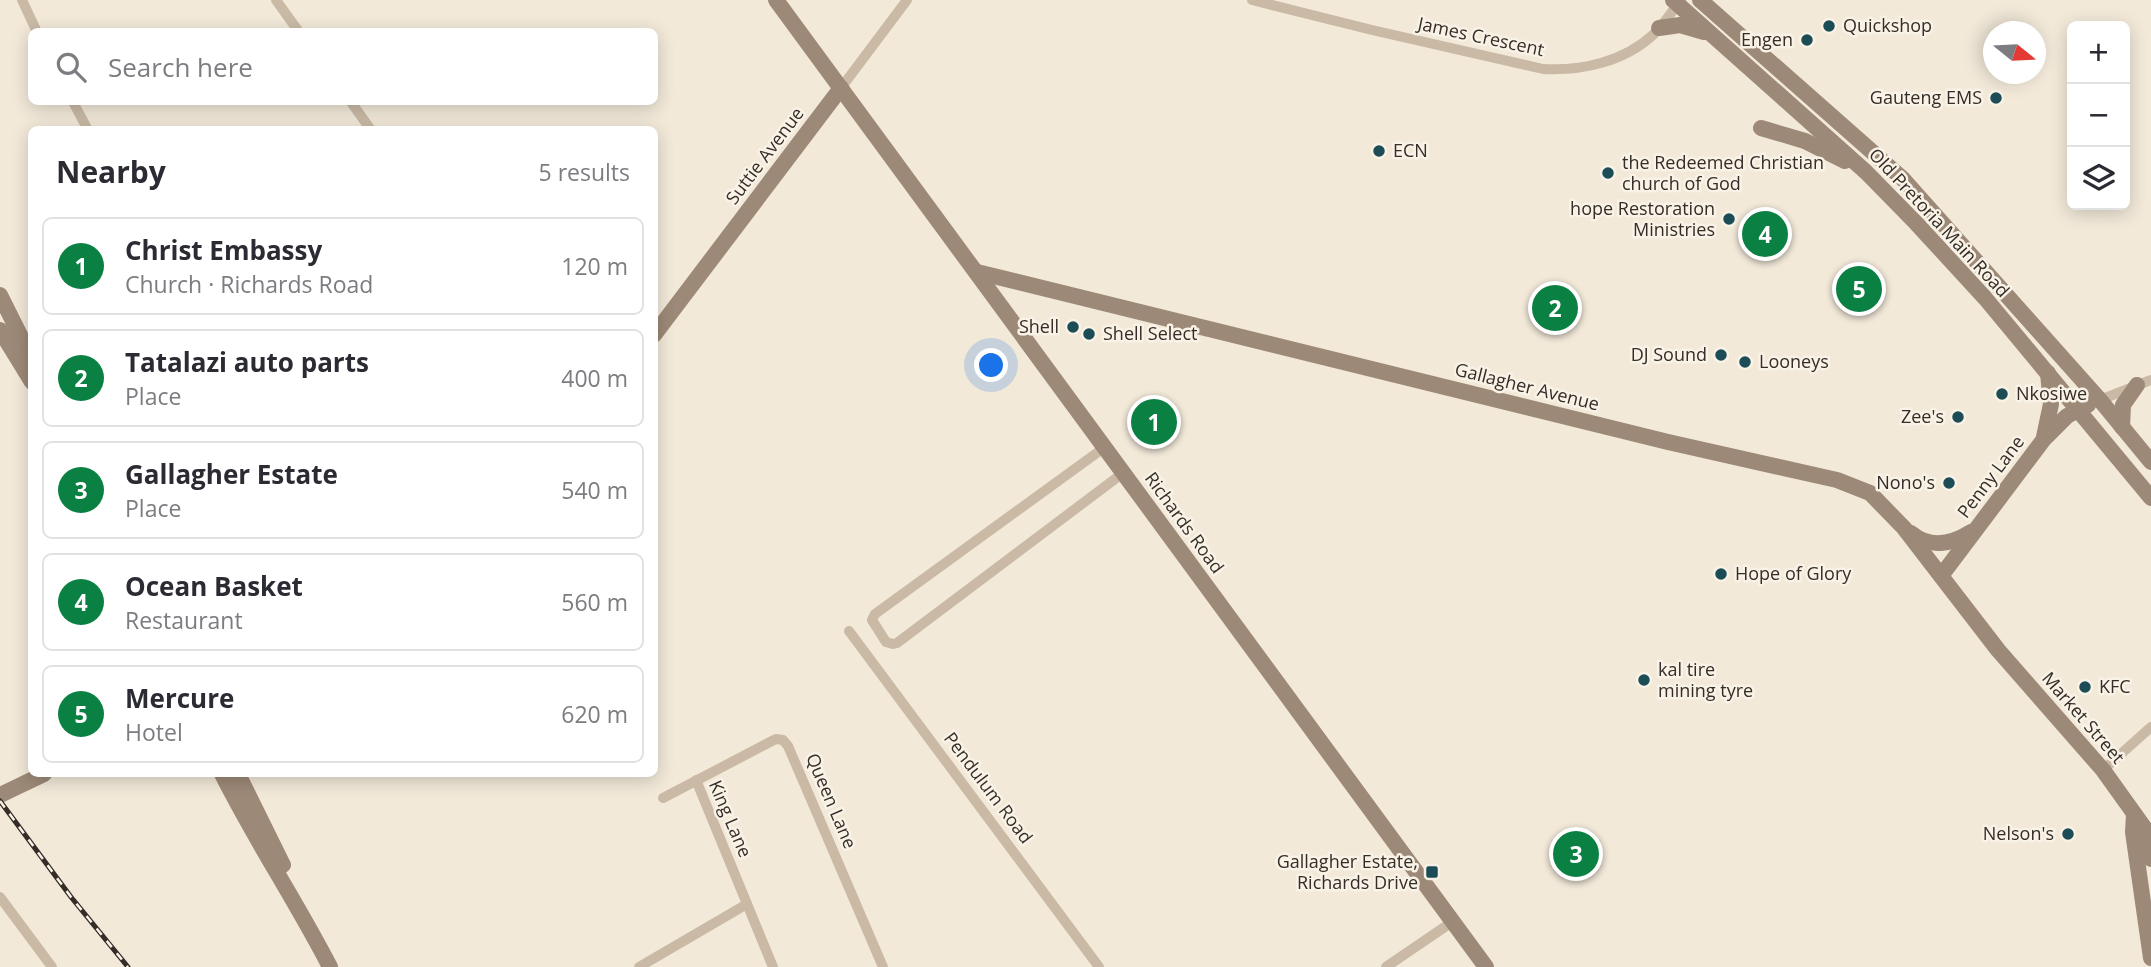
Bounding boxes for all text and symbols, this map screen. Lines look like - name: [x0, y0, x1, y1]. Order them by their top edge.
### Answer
- street label: James Crescent: [1414, 11, 1547, 61]
- place label: Quickshop: [1843, 13, 1932, 37]
- marker: Quickshop: [1821, 18, 1837, 34]
- north arrow: [1983, 21, 2046, 84]
- map controls: [2067, 21, 2130, 210]
- button: +: [2067, 21, 2130, 84]
- place label: Engen: [1741, 27, 1793, 51]
- search box: [28, 28, 658, 105]
- marker: Engen: [1799, 32, 1815, 48]
- icon: search: [52, 48, 90, 86]
- text: Search here: [108, 49, 253, 85]
- button: −: [2067, 84, 2130, 147]
- place label: Gauteng EMS: [1870, 85, 1982, 109]
- marker: Gauteng EMS: [1988, 90, 2004, 106]
- street label: Suttie Avenue: [720, 102, 809, 209]
- place label: ECN: [1393, 138, 1428, 162]
- marker: ECN: [1371, 143, 1387, 159]
- street label: Old Pretoria Main Road: [1864, 143, 2015, 302]
- button: layers: [2067, 147, 2130, 210]
- place label: the Redeemed Christian church of God: [1622, 150, 1824, 195]
- text: Nearby: [56, 151, 166, 192]
- text: 5 results: [539, 156, 630, 188]
- marker: the Redeemed Christian church of God: [1600, 165, 1616, 181]
- place label: hope Restoration Ministries: [1570, 196, 1715, 241]
- pin: 4: [1742, 208, 1788, 260]
- marker: hope Restoration Ministries: [1721, 211, 1737, 227]
- text: Christ Embassy: [125, 232, 322, 268]
- text: 1: [74, 250, 88, 282]
- text: 120 m: [561, 250, 628, 282]
- pin: 5: [1836, 263, 1882, 315]
- text: Church · Richards Road: [125, 268, 373, 300]
- pin: 2: [1532, 282, 1578, 334]
- place label: Shell: [1019, 314, 1059, 338]
- marker: Shell: [1065, 319, 1081, 335]
- place label: Shell Select: [1103, 321, 1197, 345]
- marker: Shell Select: [1081, 326, 1097, 342]
- place label: DJ Sound: [1631, 342, 1707, 366]
- text: Tatalazi auto parts: [125, 344, 369, 380]
- marker: DJ Sound: [1713, 347, 1729, 363]
- your location: [974, 348, 1008, 382]
- place label: Looneys: [1759, 349, 1829, 373]
- marker: Looneys: [1737, 354, 1753, 370]
- street label: Gallagher Avenue: [1453, 357, 1602, 416]
- text: 2: [74, 362, 88, 394]
- text: 400 m: [561, 362, 628, 394]
- text: Place: [125, 380, 181, 412]
- place label: Nkosiwe: [2016, 381, 2087, 405]
- marker: Nkosiwe: [1994, 386, 2010, 402]
- pin: 1: [1131, 396, 1177, 448]
- place label: Zee's: [1901, 404, 1944, 428]
- marker: Zee's: [1950, 409, 1966, 425]
- street label: Penny Lane: [1951, 430, 2029, 522]
- text: Gallagher Estate: [125, 456, 338, 492]
- street label: Richards Road: [1140, 467, 1230, 578]
- place label: Nono's: [1876, 470, 1935, 494]
- text: 3: [74, 474, 88, 506]
- text: 540 m: [561, 474, 628, 506]
- marker: Nono's: [1941, 475, 1957, 491]
- text: Place: [125, 492, 181, 524]
- place label: Hope of Glory: [1735, 561, 1852, 585]
- marker: Hope of Glory: [1713, 566, 1729, 582]
- text: Ocean Basket: [125, 568, 303, 604]
- text: 4: [74, 586, 88, 618]
- text: 560 m: [561, 586, 628, 618]
- text: Restaurant: [125, 604, 243, 636]
- place label: kal tire mining tyre: [1658, 657, 1753, 702]
- street label: Market Street: [2037, 666, 2130, 768]
- marker: kal tire mining tyre: [1636, 672, 1652, 688]
- place label: KFC: [2099, 674, 2131, 698]
- marker: KFC: [2077, 679, 2093, 695]
- text: Mercure: [125, 680, 234, 716]
- text: 5: [74, 698, 88, 730]
- text: 620 m: [561, 698, 628, 730]
- text: Hotel: [125, 716, 183, 748]
- street label: Pendulum Road: [939, 727, 1039, 848]
- street label: Queen Lane: [801, 749, 863, 852]
- street label: King Lane: [704, 776, 758, 861]
- place label: Nelson's: [1983, 821, 2054, 845]
- marker: Nelson's: [2060, 826, 2076, 842]
- pin: 3: [1553, 828, 1599, 880]
- place label: Gallagher Estate, Richards Drive: [1277, 849, 1418, 894]
- marker: Gallagher Estate, Richards Drive: [1424, 864, 1440, 880]

